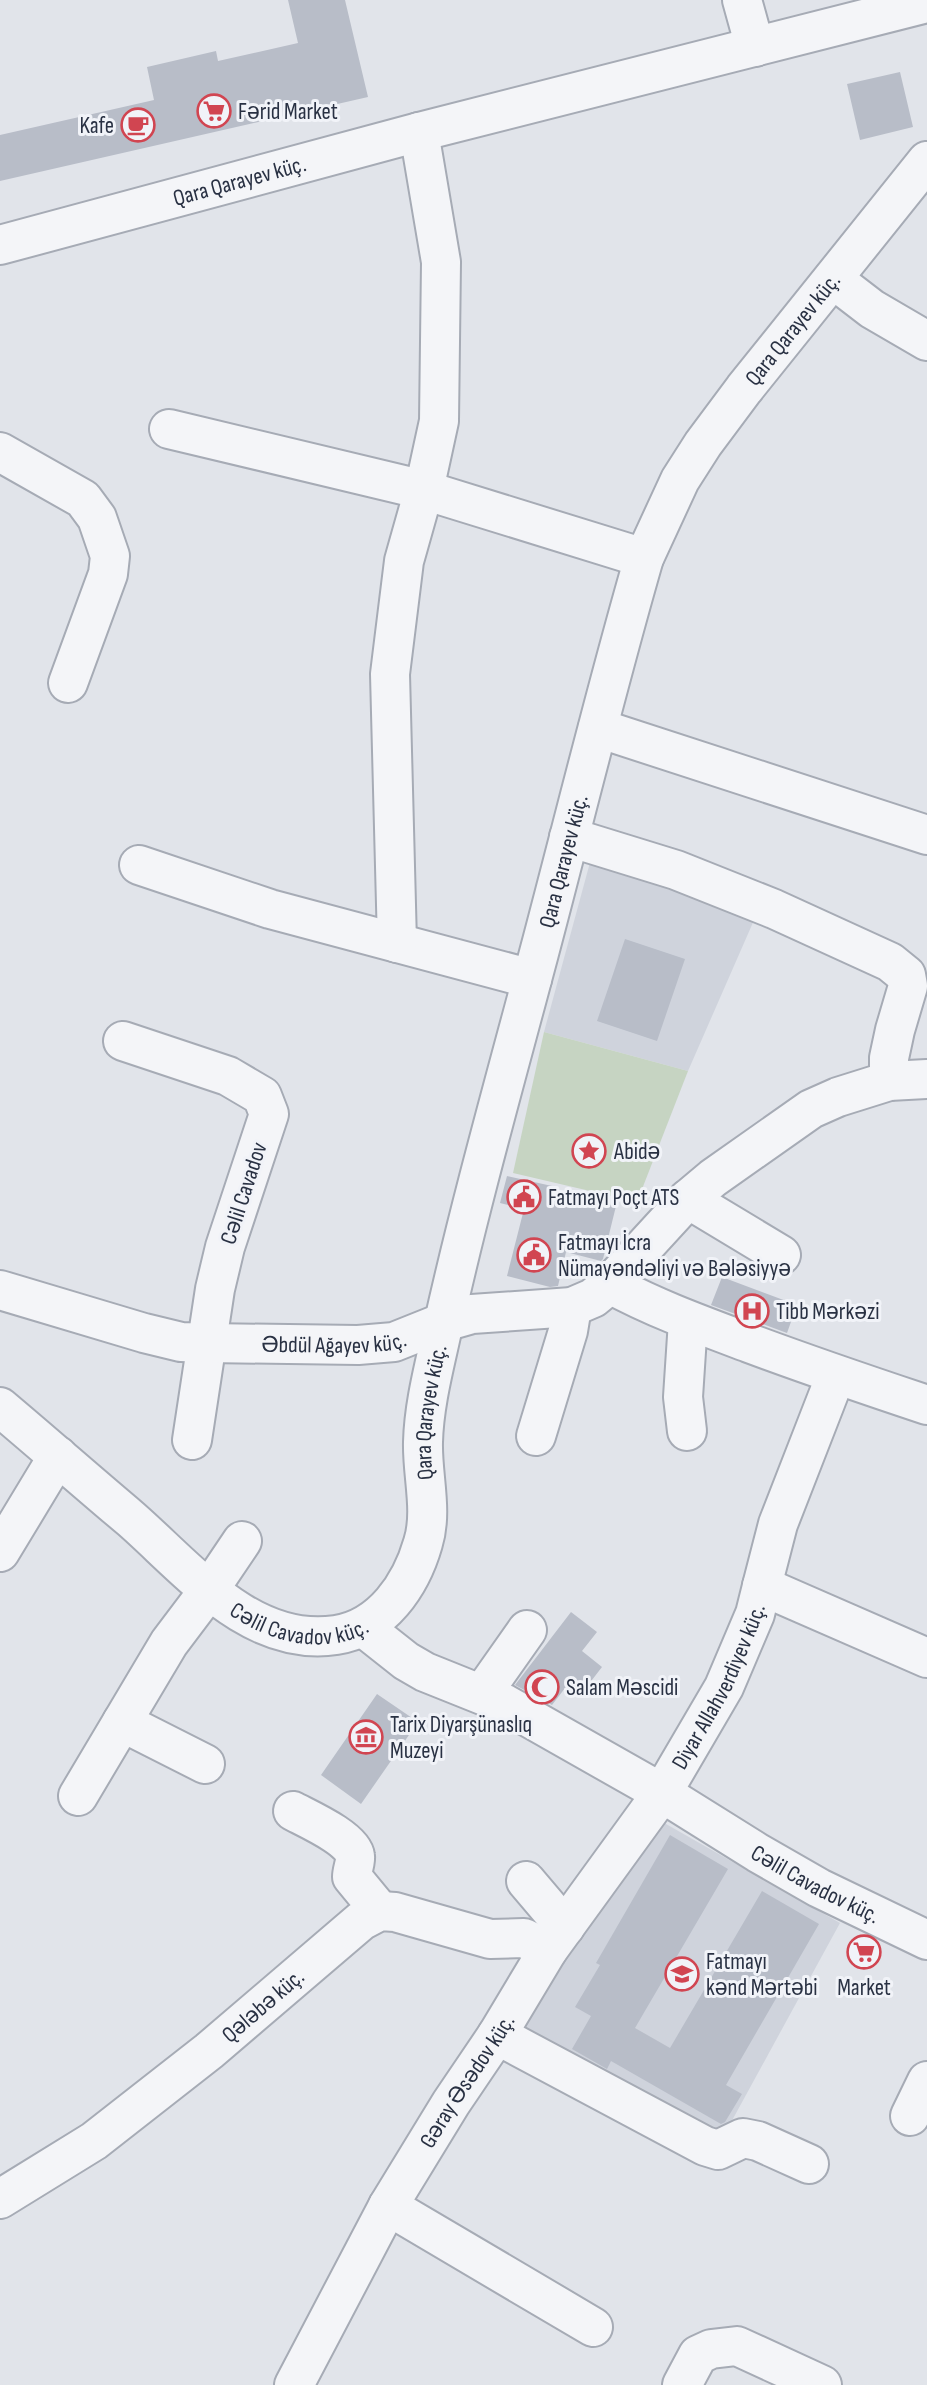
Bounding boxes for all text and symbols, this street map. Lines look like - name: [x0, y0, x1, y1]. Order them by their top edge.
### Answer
- supermarket icon: Fərid Market: [195, 92, 233, 130]
- place label: Fərid Market: [238, 98, 338, 126]
- cafe icon: Kafe: [119, 106, 157, 144]
- place label: Kafe: [79, 112, 114, 140]
- street label: Qara Qarayev küç.: [170, 150, 309, 213]
- street label: Qara Qarayev küç.: [739, 268, 847, 392]
- street label: Qara Qarayev küç.: [533, 792, 595, 931]
- place icon: Abidə: [570, 1132, 608, 1170]
- place label: Abidə: [613, 1138, 660, 1166]
- street label: Cəlil Cavadov: [214, 1139, 274, 1248]
- public building icon: Fatmayı Poçt ATS: [505, 1178, 543, 1216]
- place label: Fatmayı Poçt ATS: [548, 1184, 679, 1212]
- place label: Fatmayı İcra Nümayəndəliyi və Bələsiyyə: [558, 1229, 791, 1283]
- public building icon: Fatmayı İcra Nümayəndəliyi və Bələsiyyə: [515, 1236, 553, 1274]
- hospital icon: Tibb Mərkəzi: [733, 1292, 771, 1330]
- place label: Tibb Mərkəzi: [776, 1298, 880, 1326]
- street label: Əbdül Ağayev küç.: [261, 1326, 411, 1360]
- street label: Qara Qarayev küç.: [410, 1342, 453, 1481]
- street label: Cəlil Cavadov küç.: [225, 1596, 373, 1651]
- street label: Diyar Allahverdiyev küç.: [666, 1602, 772, 1775]
- mosque icon: Salam Məscidi: [523, 1668, 561, 1706]
- place label: Salam Məscidi: [566, 1674, 678, 1702]
- place label: Tarix Diyarşünaslıq Muzeyi: [390, 1711, 532, 1765]
- museum icon: Tarix Diyarşünaslıq Muzeyi: [347, 1718, 385, 1756]
- street label: Cəlil Cavadov küç.: [746, 1839, 884, 1930]
- supermarket icon: Market: [845, 1933, 883, 1971]
- place label: Fatmayı kənd Mərtəbi: [706, 1948, 818, 2002]
- school or university icon: Fatmayı kənd Mərtəbi: [663, 1955, 701, 1993]
- street label: Qələbə küç.: [216, 1963, 310, 2049]
- place label: Market: [837, 1974, 891, 2002]
- street label: Gəray Əsədov küç.: [414, 2009, 521, 2154]

